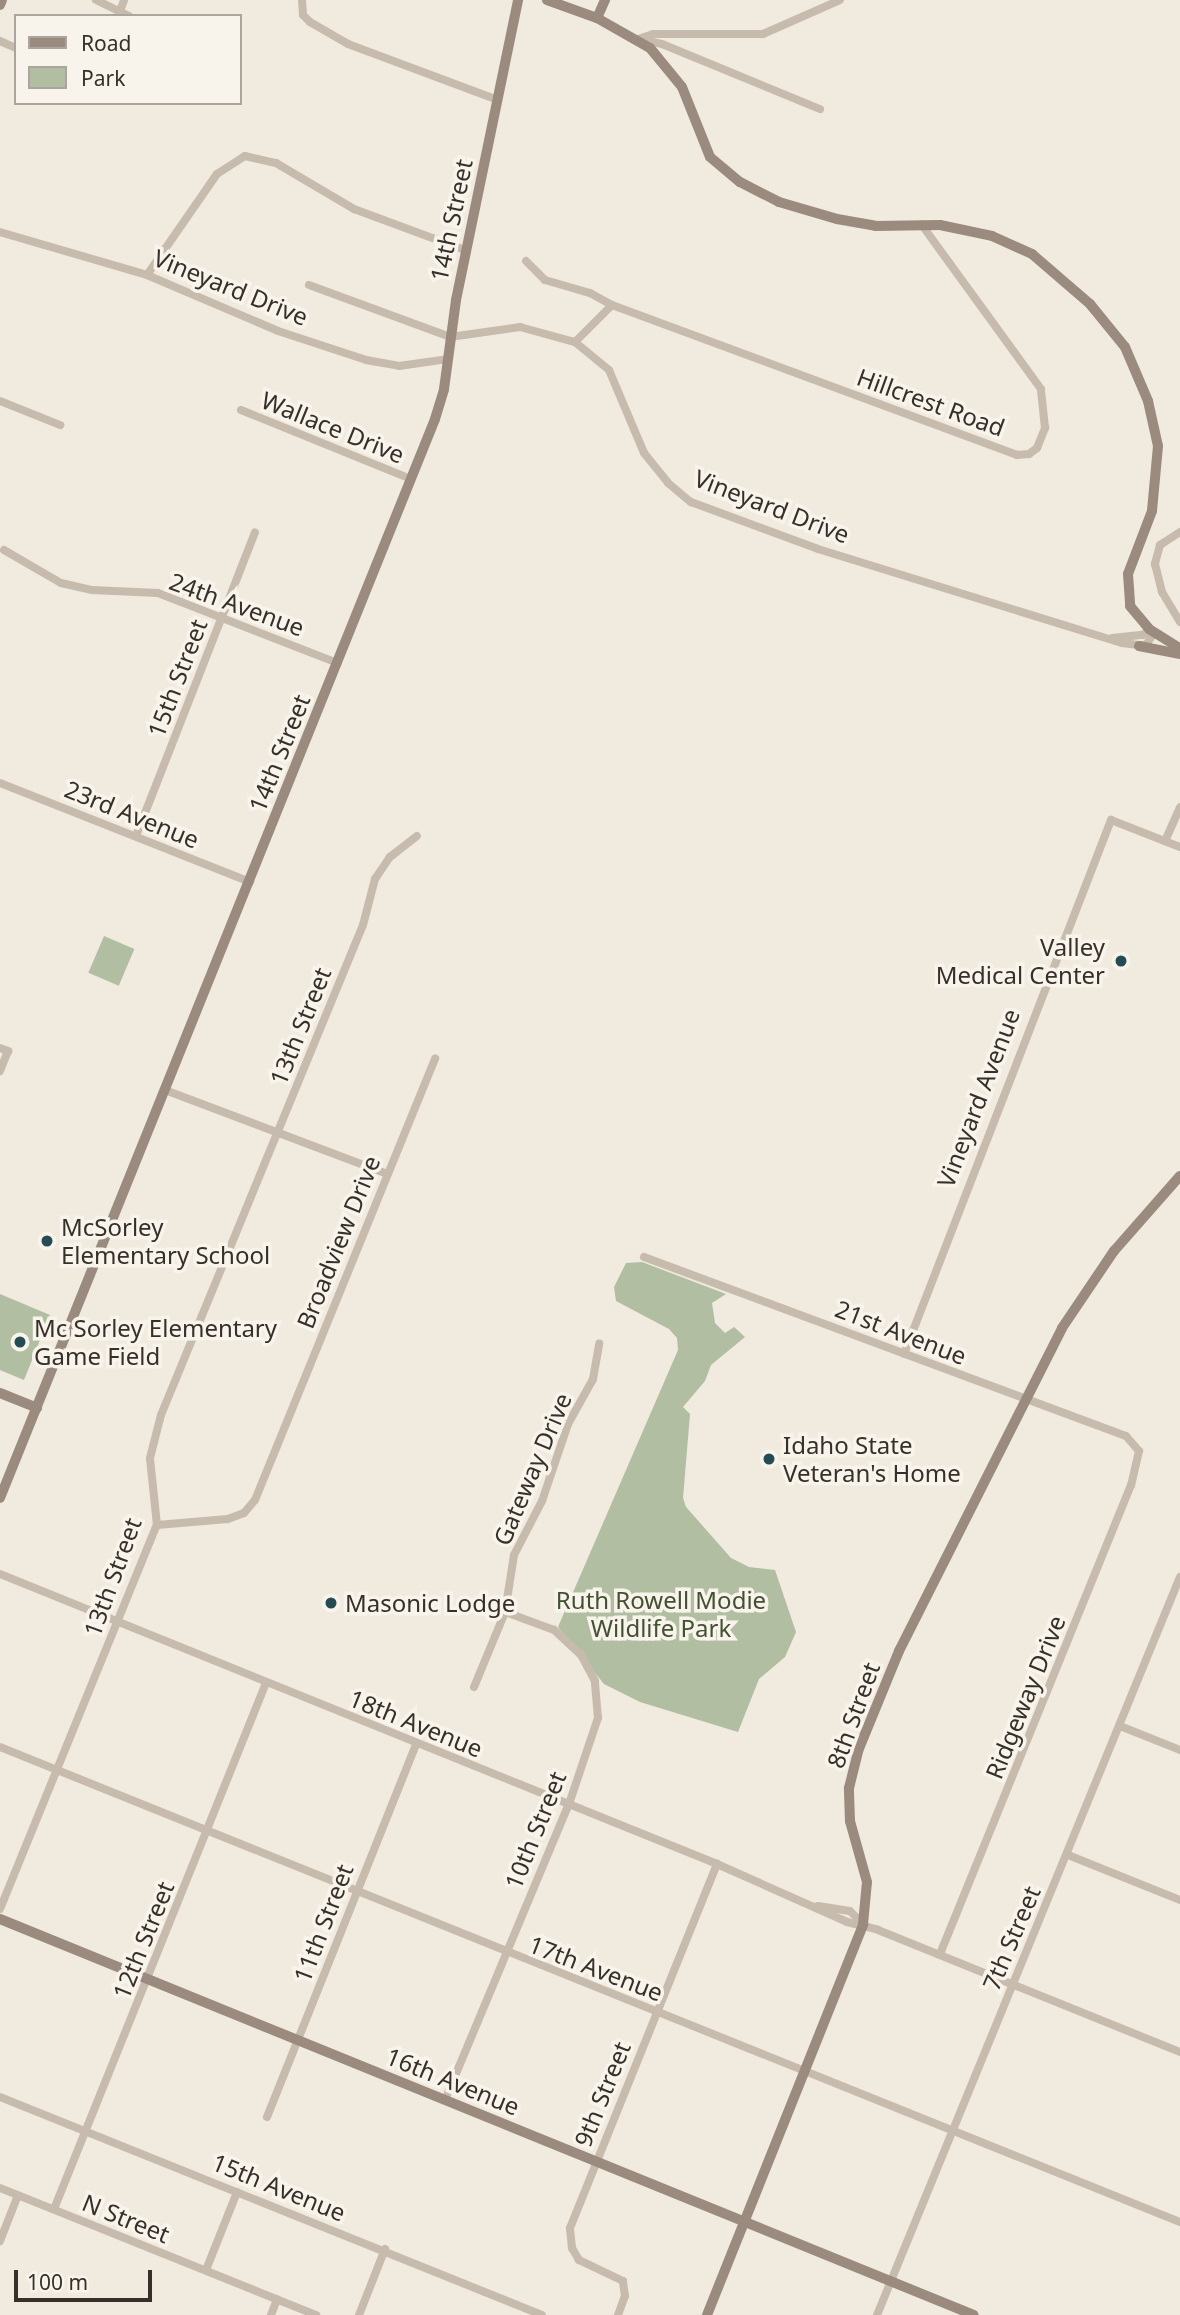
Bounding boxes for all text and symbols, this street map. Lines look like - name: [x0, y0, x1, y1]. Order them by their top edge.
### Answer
- legend: [14, 14, 242, 105]
- text: Road: [81, 29, 131, 57]
- text: Park: [81, 64, 125, 92]
- street label: 14th Street: [424, 156, 478, 284]
- street label: Vineyard Drive: [150, 243, 312, 331]
- street label: Hillcrest Road: [853, 362, 1009, 442]
- street label: Wallace Drive: [257, 385, 409, 469]
- street label: Vineyard Drive: [690, 463, 854, 549]
- street label: 24th Avenue: [166, 566, 308, 642]
- street label: 15th Street: [141, 615, 213, 741]
- street label: 14th Street: [242, 690, 316, 816]
- street label: 23rd Avenue: [61, 774, 203, 854]
- place label: Valley Medical Center: [936, 933, 1105, 989]
- marker: Valley Medical Center: [1111, 951, 1131, 971]
- street label: 13th Street: [263, 963, 337, 1089]
- street label: Vineyard Avenue: [931, 1005, 1025, 1191]
- street label: Broadview Drive: [290, 1151, 386, 1333]
- place label: McSorley Elementary School: [61, 1213, 270, 1269]
- marker: McSorley Elementary School: [39, 1233, 55, 1249]
- street label: 21st Avenue: [831, 1294, 971, 1370]
- place label: Mc Sorley Elementary Game Field: [34, 1314, 277, 1370]
- marker: Mc Sorley Elementary Game Field: [12, 1334, 28, 1350]
- street label: Gateway Drive: [487, 1388, 577, 1550]
- place label: Idaho State Veteran's Home: [783, 1431, 961, 1487]
- marker: Idaho State Veteran's Home: [761, 1451, 777, 1467]
- street label: 13th Street: [77, 1514, 147, 1640]
- park label: Ruth Rowell Modie Wildlife Park: [556, 1586, 766, 1642]
- place label: Masonic Lodge: [345, 1589, 515, 1617]
- marker: Masonic Lodge: [323, 1595, 339, 1611]
- street label: Ridgeway Drive: [979, 1611, 1071, 1783]
- street label: 8th Street: [821, 1658, 885, 1772]
- street label: 18th Avenue: [345, 1683, 487, 1763]
- street label: 10th Street: [498, 1767, 572, 1893]
- street label: 11th Street: [287, 1860, 359, 1986]
- street label: 12th Street: [106, 1877, 180, 2003]
- street label: 7th Street: [976, 1882, 1046, 1994]
- street label: 17th Avenue: [525, 1929, 667, 2007]
- street label: 9th Street: [568, 2037, 636, 2151]
- street label: 16th Avenue: [382, 2041, 524, 2121]
- street label: 15th Avenue: [208, 2147, 350, 2227]
- street label: N Street: [78, 2188, 174, 2248]
- scale bar: [18, 2256, 156, 2300]
- text: 100 m: [27, 2268, 88, 2296]

